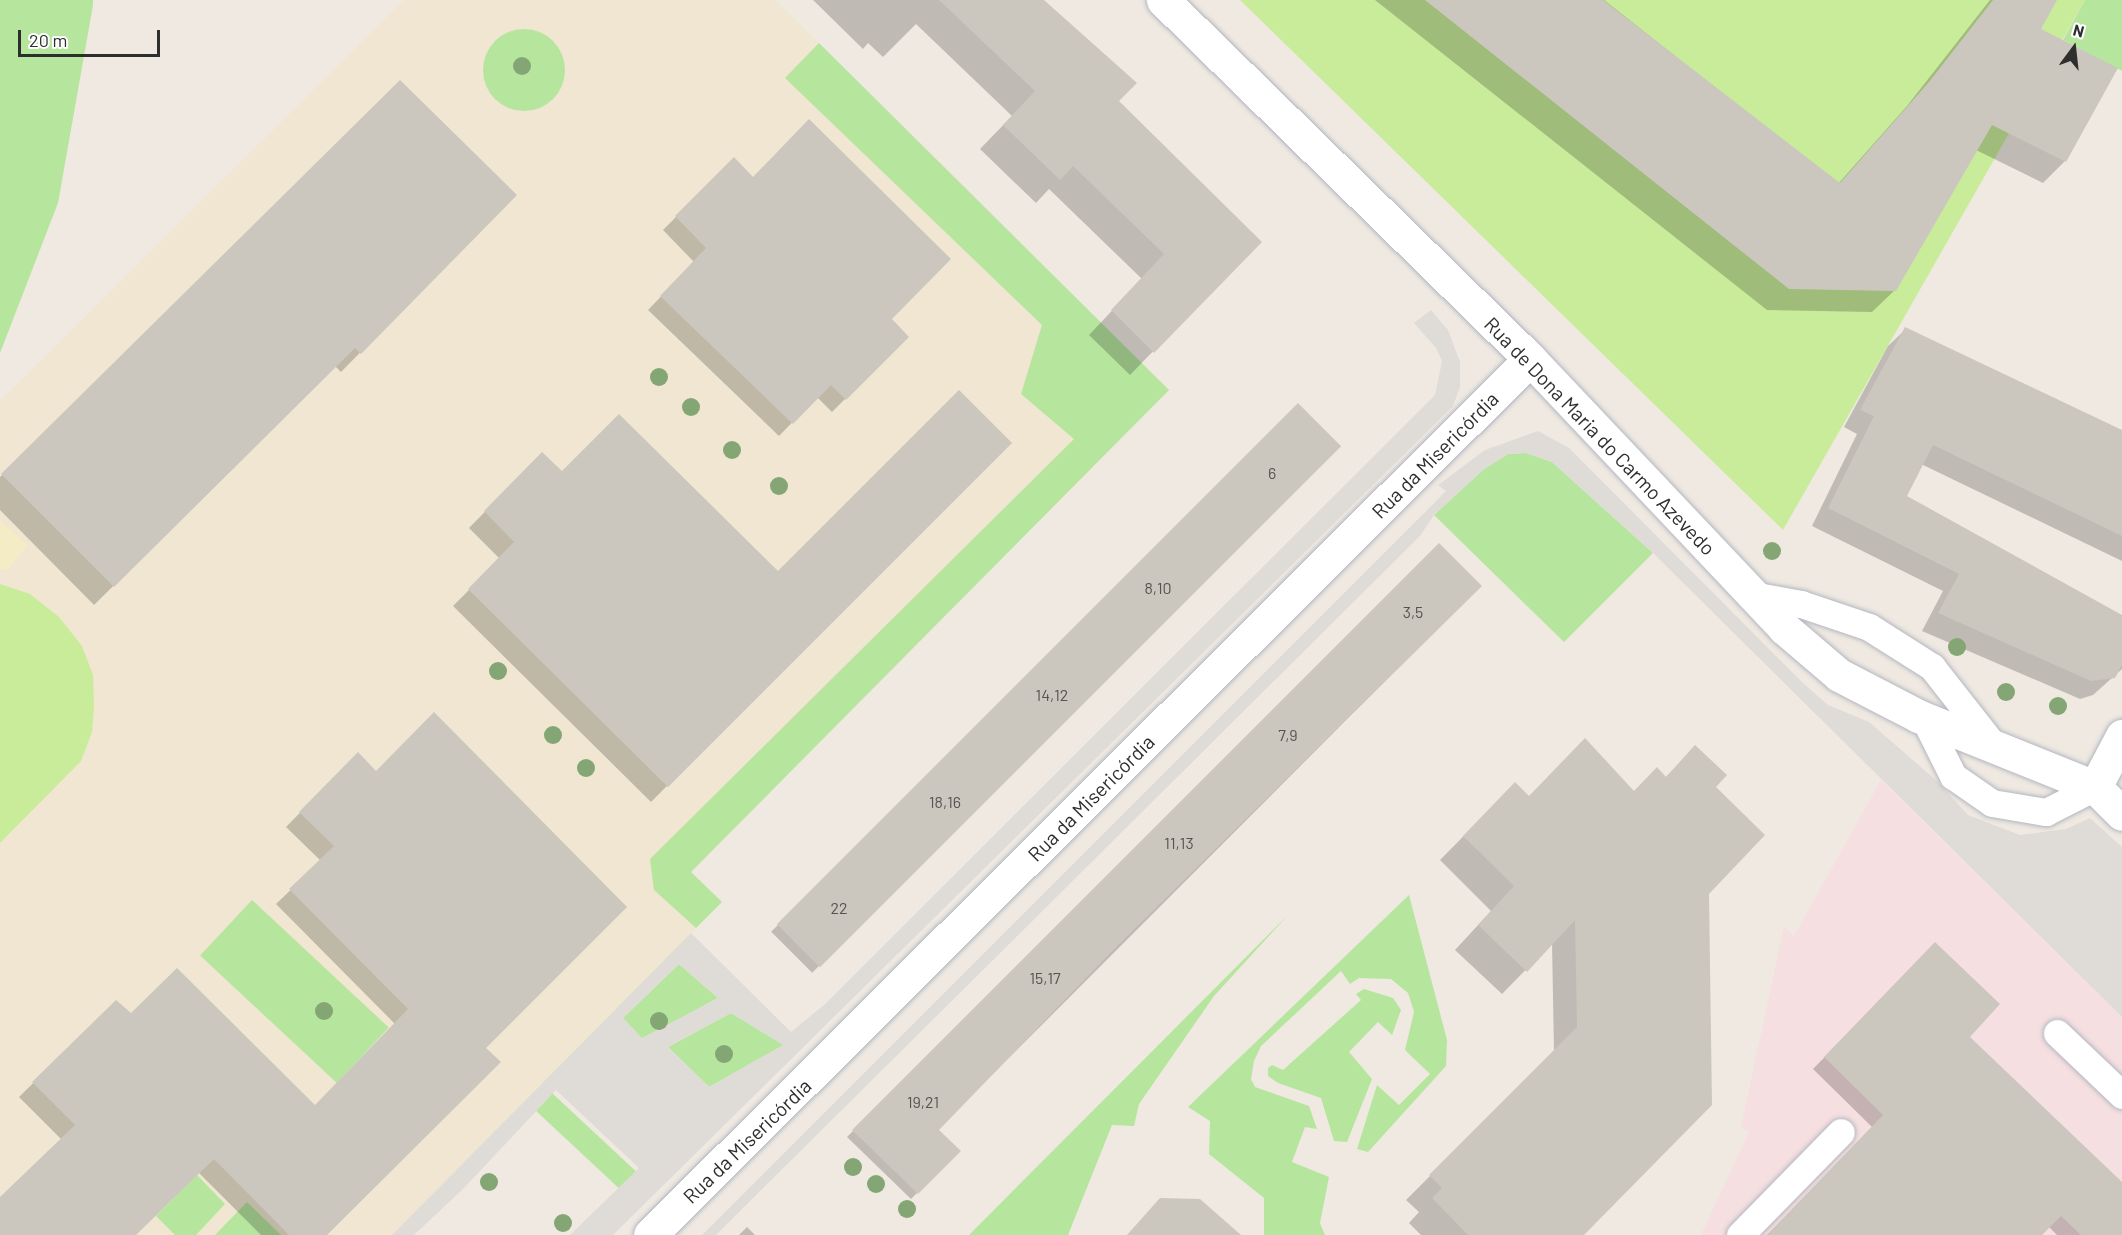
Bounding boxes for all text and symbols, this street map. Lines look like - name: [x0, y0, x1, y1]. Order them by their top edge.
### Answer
- scale bar: [21, 18, 164, 56]
- north arrow: [2044, 18, 2104, 78]
- text: N: [2071, 20, 2086, 41]
- text: 20 m: [29, 29, 67, 51]
- street label: Rua de Dona Maria do Carmo Azevedo: [1480, 312, 1720, 560]
- street label: Rua da Misericórdia: [1367, 387, 1503, 523]
- house number: 6: [1268, 463, 1276, 483]
- house number: 8,10: [1144, 578, 1172, 598]
- house number: 3,5: [1403, 602, 1423, 622]
- house number: 14,12: [1036, 685, 1068, 705]
- house number: 7,9: [1278, 725, 1298, 745]
- street label: Rua da Misericórdia: [1023, 730, 1159, 866]
- house number: 18,16: [929, 792, 961, 812]
- house number: 11,13: [1164, 833, 1194, 853]
- house number: 22: [830, 898, 848, 918]
- house number: 15,17: [1029, 968, 1061, 988]
- street label: Rua da Misericórdia: [678, 1074, 816, 1208]
- house number: 19,21: [907, 1092, 939, 1112]

